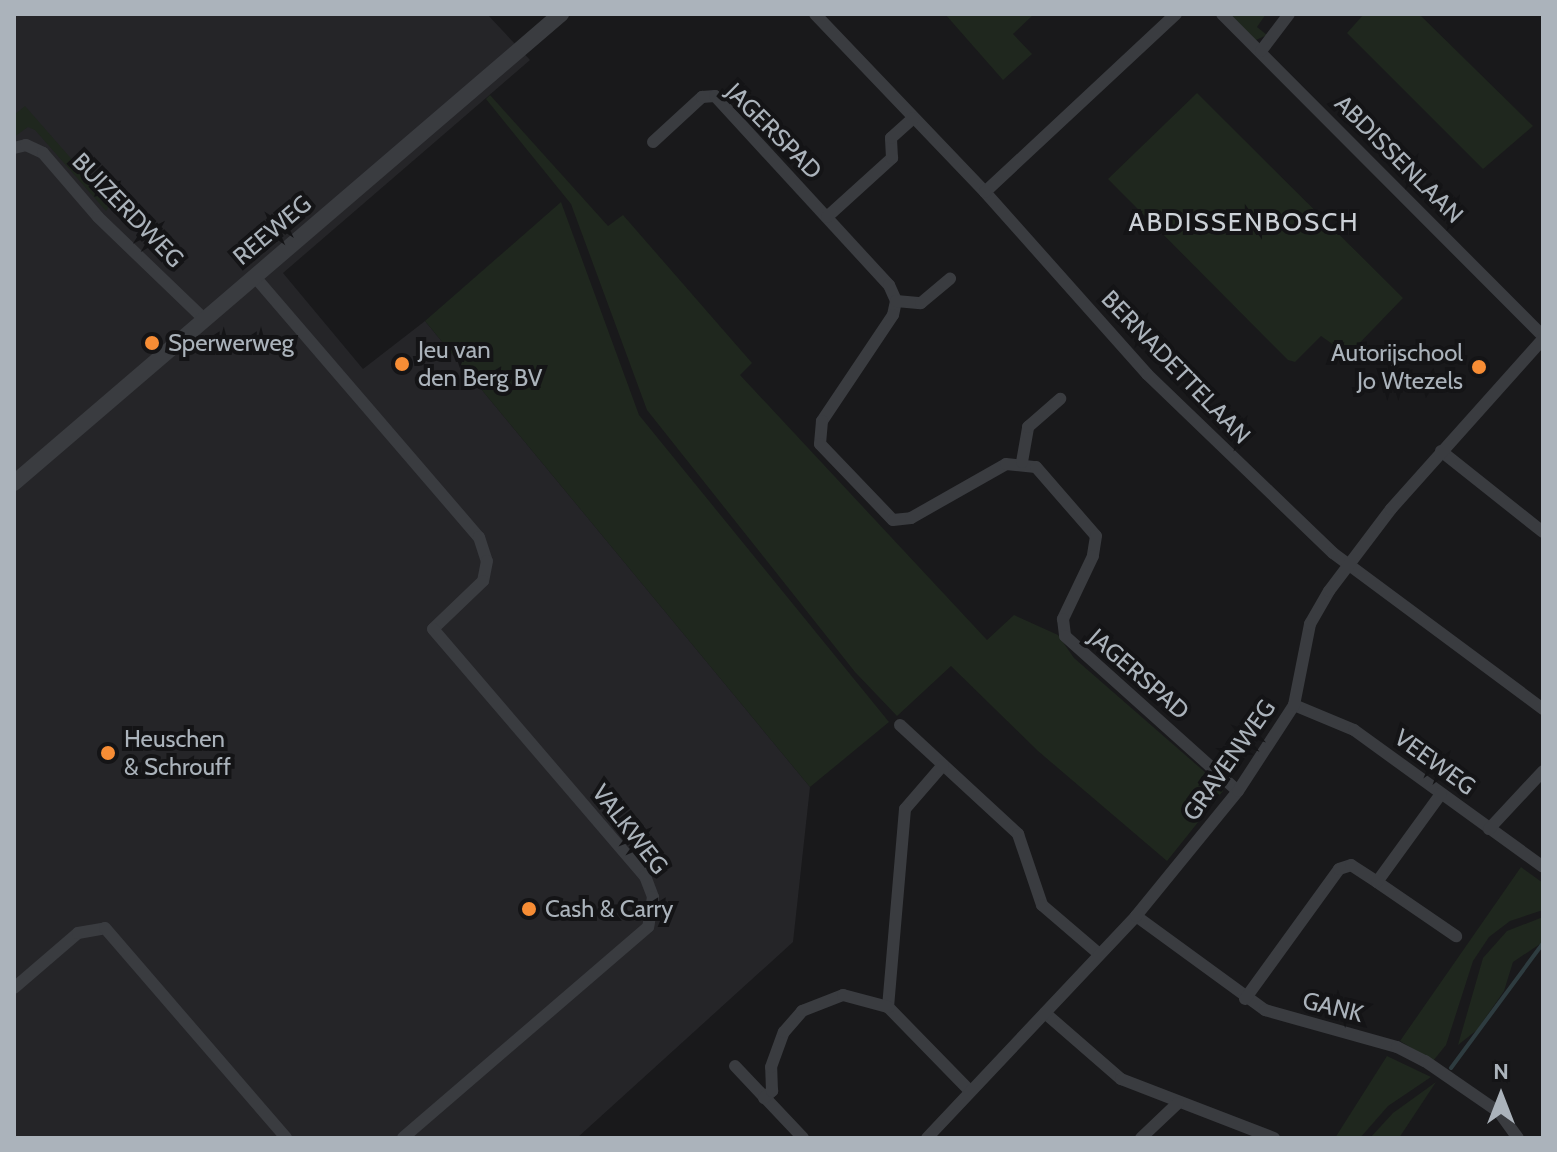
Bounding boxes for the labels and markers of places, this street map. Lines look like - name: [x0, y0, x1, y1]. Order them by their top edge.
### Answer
- place label: Sperwerweg: [168, 329, 294, 357]
- marker: Sperwerweg: [143, 334, 161, 352]
- place label: Jeu van den Berg BV: [418, 336, 542, 392]
- place label: Autorijschool Jo Wtezels: [1331, 339, 1463, 395]
- marker: Jeu van den Berg BV: [393, 355, 411, 373]
- marker: Autorijschool Jo Wtezels: [1470, 358, 1488, 376]
- place label: Heuschen & Schrouff: [124, 725, 231, 781]
- marker: Heuschen & Schrouff: [99, 744, 117, 762]
- place label: Cash & Carry: [545, 895, 673, 923]
- marker: Cash & Carry: [520, 900, 538, 918]

